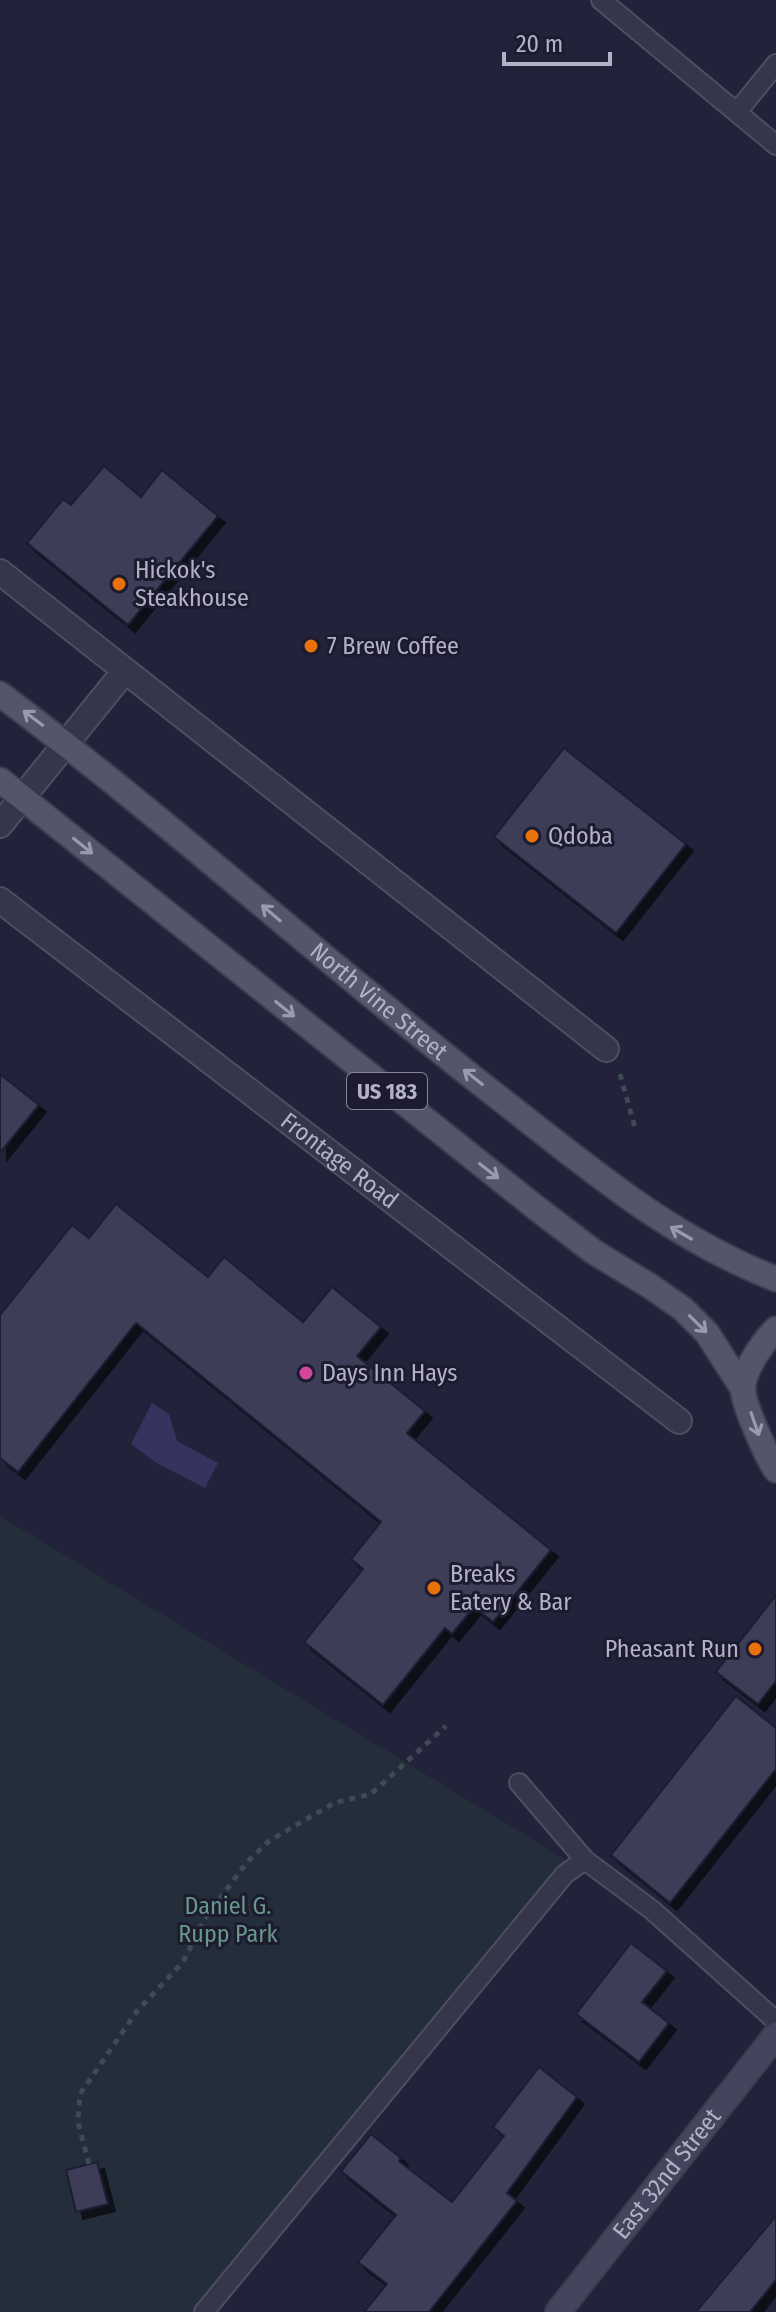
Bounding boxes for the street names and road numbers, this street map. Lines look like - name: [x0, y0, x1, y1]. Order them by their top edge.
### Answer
- street label: North Vine Street: [305, 937, 453, 1066]
- road number: US 183: [347, 1073, 427, 1109]
- street label: Frontage Road: [275, 1107, 404, 1214]
- street label: East 32nd Street: [607, 2103, 727, 2244]

